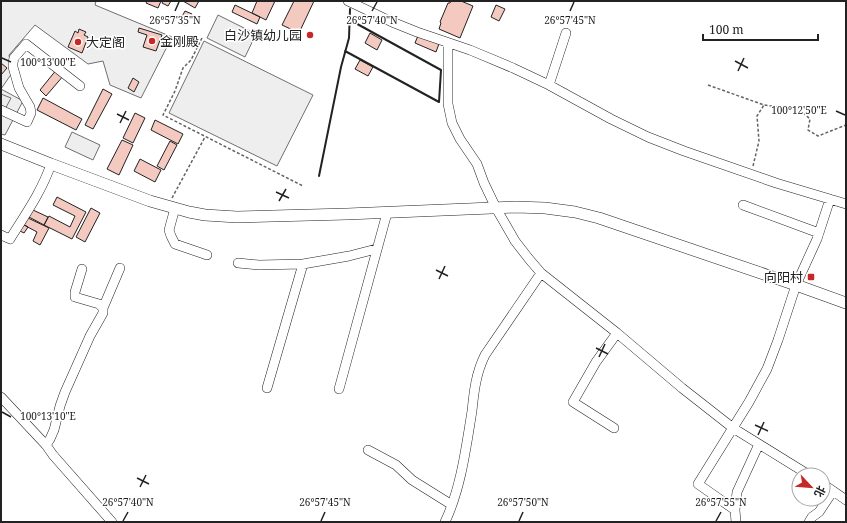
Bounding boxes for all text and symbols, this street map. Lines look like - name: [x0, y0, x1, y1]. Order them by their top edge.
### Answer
- text: 26°57'35"N: [149, 13, 201, 27]
- text: 26°57'40"N: [346, 13, 398, 27]
- text: 26°57'45"N: [544, 13, 596, 27]
- scale bar: [703, 16, 818, 42]
- text: 100 m: [709, 21, 744, 38]
- place label: 白沙镇幼儿园: [224, 26, 302, 44]
- marker: 白沙镇幼儿园: [305, 30, 315, 40]
- place label: 金刚殿: [160, 32, 199, 50]
- place label: 大定阁: [86, 33, 125, 51]
- marker: 金刚殿: [147, 36, 157, 46]
- marker: 大定阁: [73, 37, 83, 47]
- text: 100°13'00"E: [20, 55, 76, 69]
- text: 100°12'50"E: [771, 103, 827, 117]
- place label: 向阳村: [764, 268, 803, 286]
- marker: 向阳村: [806, 272, 816, 282]
- text: 100°13'10"E: [20, 409, 76, 423]
- north arrow: [791, 467, 831, 507]
- text: 北: [811, 483, 830, 500]
- text: 26°57'40"N: [102, 495, 154, 509]
- text: 26°57'45"N: [299, 495, 351, 509]
- text: 26°57'50"N: [497, 495, 549, 509]
- text: 26°57'55"N: [695, 495, 747, 509]

